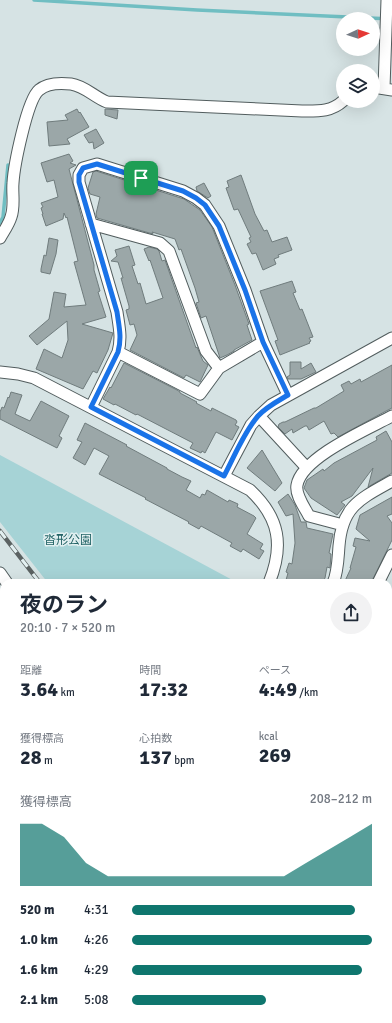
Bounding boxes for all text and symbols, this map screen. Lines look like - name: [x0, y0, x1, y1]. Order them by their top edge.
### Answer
- north arrow: [336, 12, 380, 56]
- map controls: [336, 12, 380, 108]
- button: layers: [336, 64, 380, 108]
- pin: [124, 161, 158, 195]
- icon: arrive: [130, 167, 152, 189]
- park label: 沓形公園: [44, 533, 92, 548]
- text: 夜のラン: [20, 591, 108, 618]
- button: share: [330, 592, 372, 634]
- text: 20:10 · 7 × 520 m: [20, 620, 115, 636]
- text: 距離: [20, 664, 42, 677]
- text: 時間: [139, 664, 161, 677]
- text: ペース: [259, 664, 291, 677]
- text: 3.64: [20, 677, 58, 702]
- text: 17:32: [139, 677, 188, 702]
- text: 4:49: [259, 677, 297, 702]
- text: km: [58, 686, 75, 699]
- text: /km: [297, 686, 318, 699]
- text: kcal: [259, 730, 278, 743]
- text: 獲得標高: [20, 732, 64, 745]
- text: 心拍数: [139, 732, 172, 745]
- text: 269: [259, 743, 291, 768]
- text: 28: [20, 745, 42, 770]
- text: 137: [139, 745, 172, 770]
- text: m: [42, 754, 53, 767]
- text: bpm: [172, 754, 195, 767]
- text: 208–212 m: [310, 791, 372, 807]
- text: 獲得標高: [20, 794, 72, 810]
- text: 520 m: [20, 902, 54, 918]
- text: 4:31: [84, 902, 109, 918]
- text: 1.0 km: [20, 932, 58, 948]
- text: 4:26: [84, 932, 109, 948]
- text: 1.6 km: [20, 962, 58, 978]
- text: 4:29: [84, 962, 109, 978]
- text: 2.1 km: [20, 992, 58, 1008]
- text: 5:08: [84, 992, 109, 1008]

